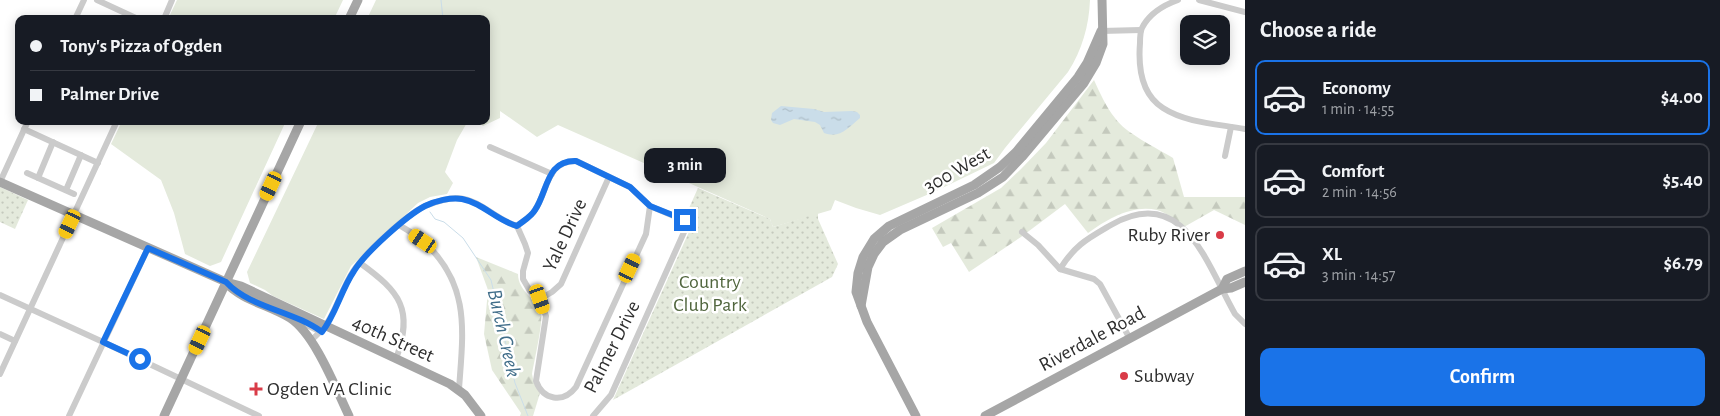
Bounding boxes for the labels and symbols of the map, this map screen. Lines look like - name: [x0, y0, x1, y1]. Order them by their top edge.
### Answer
- street label: 300 West: [921, 143, 994, 197]
- callout: 3 min: [644, 148, 726, 182]
- car: [257, 169, 284, 203]
- street label: Yale Drive: [540, 196, 590, 274]
- car: [56, 207, 83, 241]
- route end: [674, 209, 696, 231]
- place label: Ruby River: [1127, 225, 1211, 245]
- car: [406, 226, 439, 256]
- marker: Ruby River: [1214, 229, 1226, 241]
- car: [616, 251, 643, 285]
- park label: Country Club Park: [673, 272, 747, 315]
- car: [528, 282, 551, 316]
- water label: Burch Creek: [484, 287, 524, 379]
- street label: Palmer Drive: [580, 298, 644, 396]
- street label: Riverdale Road: [1036, 303, 1148, 375]
- street label: 40th Street: [349, 312, 438, 366]
- car: [186, 323, 213, 357]
- route start: [129, 348, 151, 370]
- place label: Subway: [1134, 366, 1195, 386]
- marker: Subway: [1118, 370, 1130, 382]
- place label: Ogden VA Clinic: [267, 379, 392, 399]
- marker: Ogden VA Clinic: [249, 382, 263, 396]

